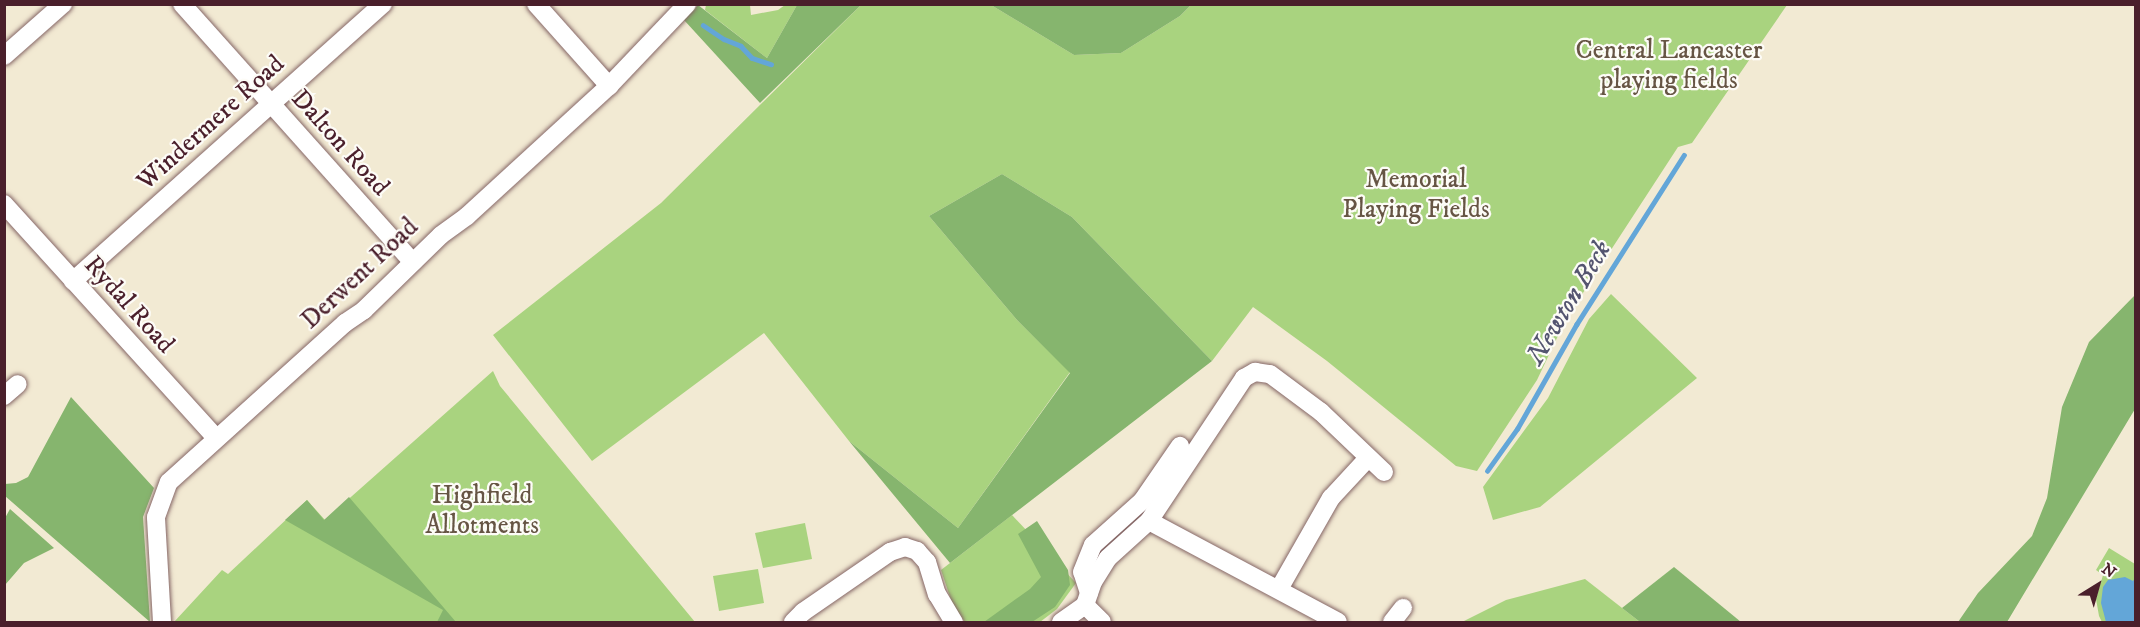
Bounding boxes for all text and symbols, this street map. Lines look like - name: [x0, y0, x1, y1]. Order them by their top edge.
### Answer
- park label: Central Lancaster playing fields: [1576, 35, 1762, 96]
- street label: Windermere Road: [131, 49, 291, 197]
- street label: Dalton Road: [284, 83, 396, 203]
- park label: Memorial Playing Fields: [1342, 164, 1490, 225]
- street label: Derwent Road: [295, 212, 425, 336]
- water label: Newton Beck: [1519, 235, 1619, 371]
- street label: Rydal Road: [77, 250, 181, 360]
- park label: Highfield Allotments: [425, 480, 539, 542]
- north arrow: [2068, 555, 2128, 615]
- text: N: [2098, 559, 2120, 583]

